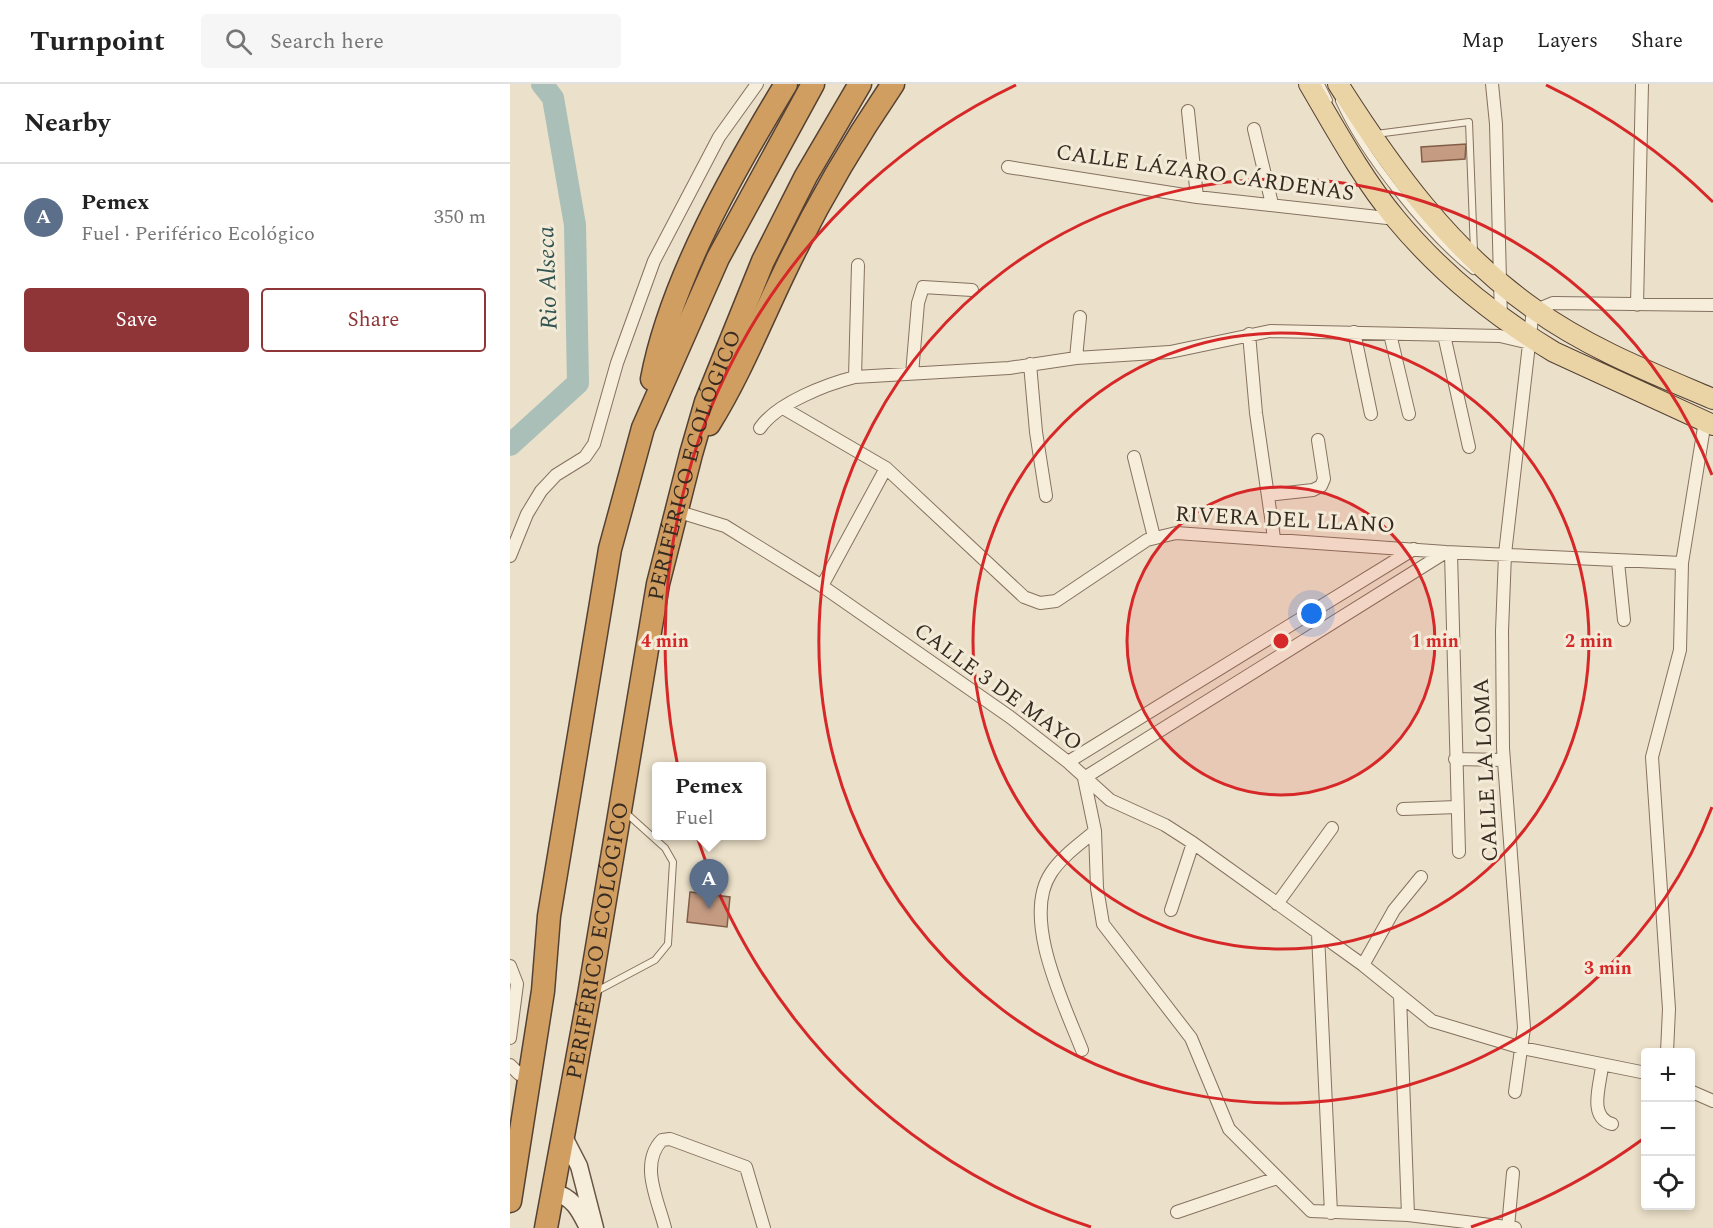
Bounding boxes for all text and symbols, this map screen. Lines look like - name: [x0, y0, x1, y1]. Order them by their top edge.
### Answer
- search box: [201, 14, 621, 68]
- text: Turnpoint: [30, 20, 165, 63]
- icon: search: [222, 25, 255, 58]
- text: Search here: [270, 25, 384, 58]
- text: Map: [1462, 25, 1504, 57]
- text: Layers: [1537, 25, 1598, 57]
- text: Share: [1631, 25, 1683, 57]
- text: Nearby: [24, 103, 110, 143]
- street label: CALLE LÁZARO CÁRDENAS: [1054, 136, 1356, 210]
- text: Pemex: [81, 186, 149, 219]
- text: A: [36, 202, 51, 232]
- text: 350 m: [434, 202, 486, 232]
- text: Fuel · Periférico Ecológico: [81, 219, 315, 249]
- water label: Rio Alseca: [528, 226, 568, 330]
- button: Save: [24, 288, 249, 352]
- button: Share: [261, 288, 486, 352]
- street label: PERIFÉRICO ECOLÓGICO: [639, 325, 750, 603]
- street label: RIVERA DEL LLANO: [1174, 498, 1396, 542]
- your location: [1297, 599, 1326, 628]
- street label: CALLE 3 DE MAYO: [907, 615, 1089, 759]
- text: 4 min: [641, 628, 689, 655]
- text: 1 min: [1411, 628, 1459, 655]
- text: 2 min: [1565, 628, 1613, 655]
- centre of rings: [1271, 631, 1291, 651]
- street label: CALLE LA LOMA: [1465, 677, 1507, 863]
- popup: [652, 762, 766, 840]
- text: Pemex: [675, 770, 743, 803]
- street label: PERIFÉRICO ECOLÓGICO: [557, 799, 638, 1082]
- text: Fuel: [675, 803, 714, 833]
- pin: A: [690, 860, 728, 909]
- text: 3 min: [1584, 955, 1632, 982]
- map controls: [1641, 1048, 1695, 1210]
- button: +: [1641, 1048, 1695, 1102]
- button: −: [1641, 1102, 1695, 1156]
- button: locate: [1641, 1156, 1695, 1210]

